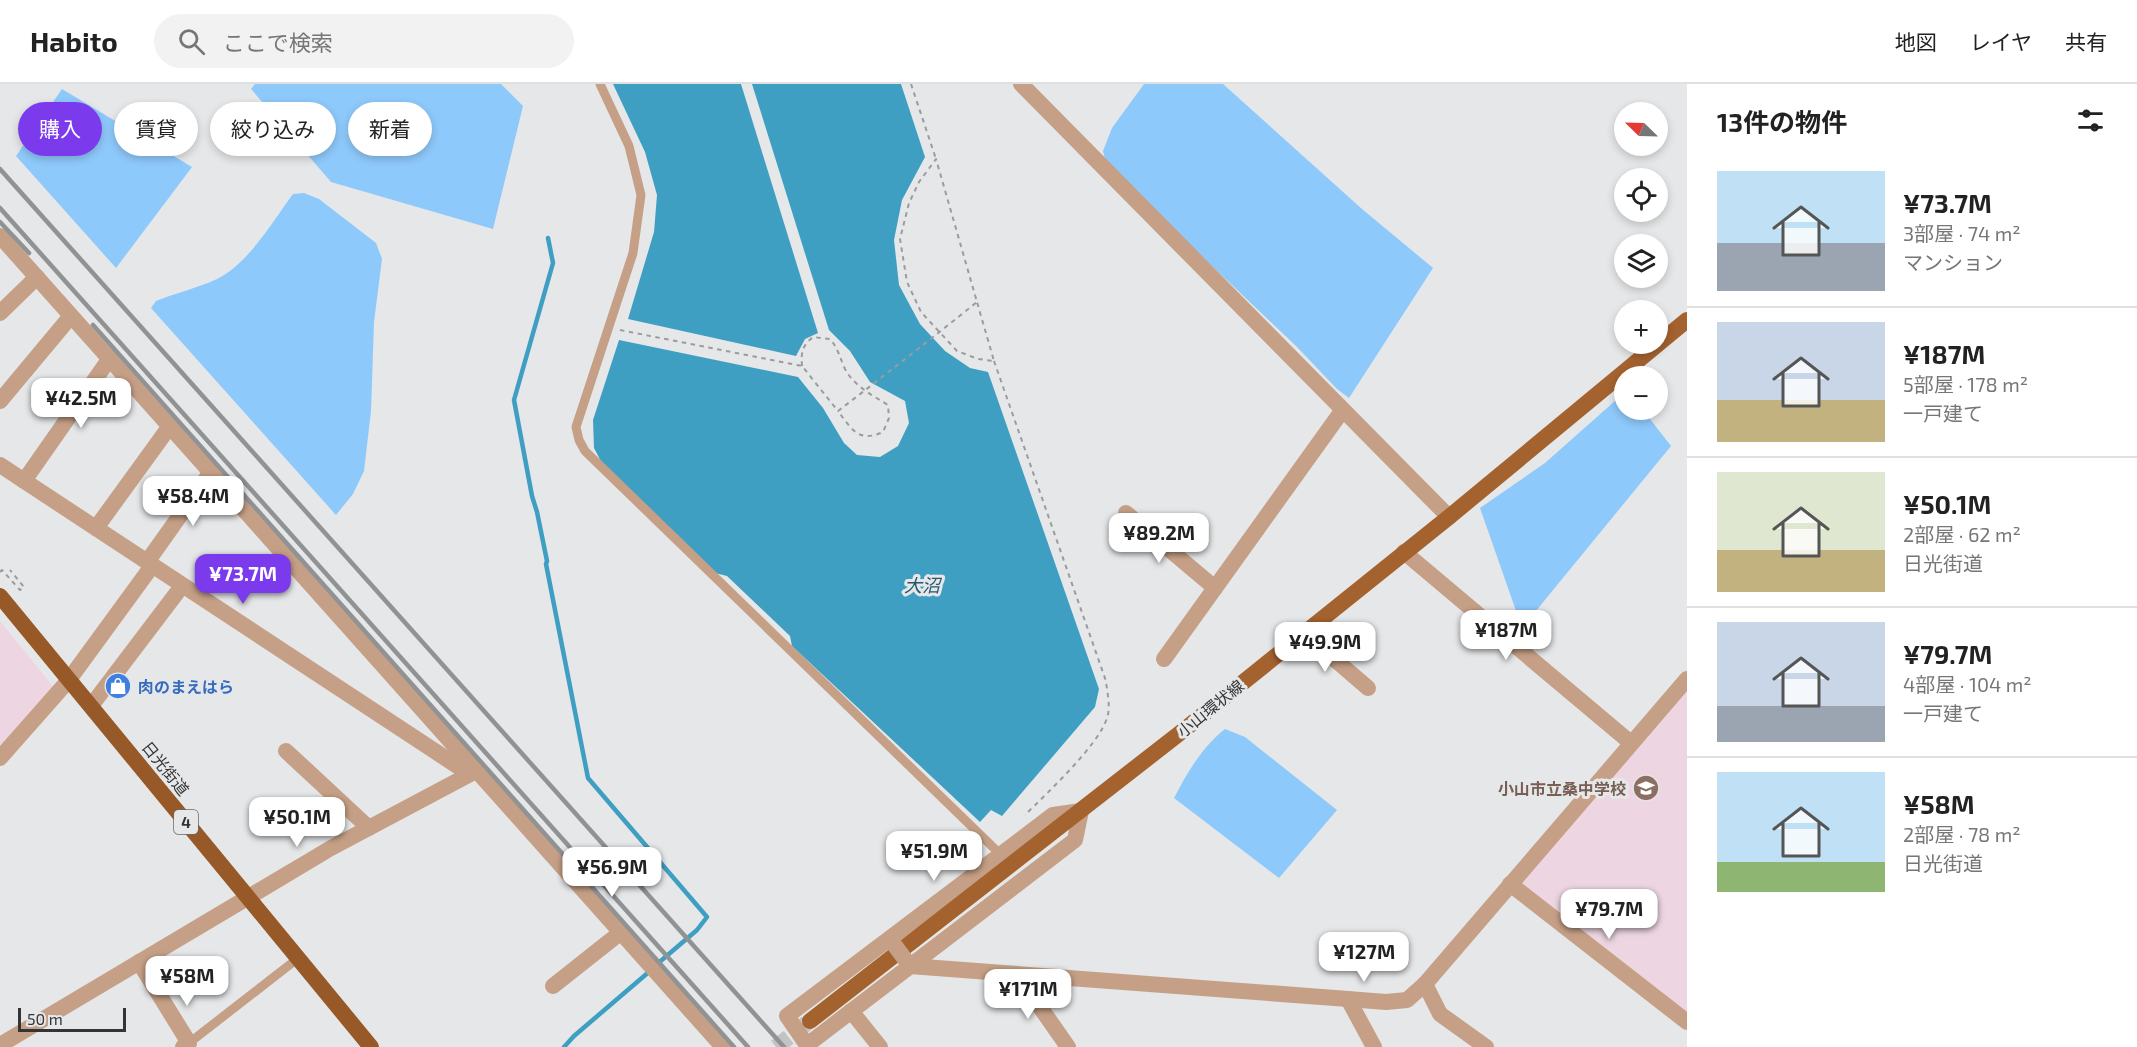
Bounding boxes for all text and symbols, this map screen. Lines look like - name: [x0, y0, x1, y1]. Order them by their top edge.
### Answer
- search box: [154, 14, 574, 68]
- text: Habito: [30, 24, 118, 58]
- icon: search: [175, 25, 208, 58]
- text: ここで検索: [223, 29, 333, 55]
- text: 地図: [1895, 29, 1937, 54]
- text: レイヤ: [1970, 29, 2032, 54]
- text: 共有: [2065, 29, 2107, 54]
- chip: 購入: [18, 102, 102, 156]
- chip: 賃貸: [114, 102, 198, 156]
- chip: 絞り込み: [210, 102, 336, 156]
- chip: 新着: [348, 102, 432, 156]
- north arrow: [1614, 102, 1668, 156]
- map controls: [1614, 102, 1668, 420]
- icon: filters: [2074, 104, 2107, 137]
- text: 13件の物件: [1717, 106, 1847, 137]
- button: locate: [1614, 168, 1668, 222]
- text: ¥73.7M: [1903, 187, 1992, 218]
- icon: home: [1765, 195, 1837, 267]
- text: 3部屋 · 74 m²: [1903, 221, 2021, 245]
- button: layers: [1614, 234, 1668, 288]
- text: マンション: [1903, 250, 2003, 274]
- button: +: [1614, 300, 1668, 354]
- text: ¥187M: [1903, 338, 1985, 369]
- icon: home: [1765, 346, 1837, 418]
- button: −: [1614, 366, 1668, 420]
- text: 5部屋 · 178 m²: [1903, 372, 2028, 396]
- pin: ¥42.5M: [32, 378, 130, 429]
- text: ¥42.5M: [45, 385, 117, 409]
- text: 一戸建て: [1903, 401, 1983, 425]
- pin: ¥58.4M: [144, 476, 242, 527]
- text: ¥58.4M: [157, 483, 229, 507]
- text: ¥50.1M: [1903, 488, 1991, 519]
- icon: home: [1765, 496, 1837, 568]
- pin: ¥89.2M: [1110, 513, 1208, 564]
- text: ¥89.2M: [1123, 520, 1195, 544]
- text: 2部屋 · 62 m²: [1903, 522, 2021, 546]
- text: 日光街道: [1903, 551, 1983, 575]
- pin: ¥73.7M: [194, 554, 292, 605]
- text: ¥73.7M: [209, 561, 277, 585]
- water label: 大沼: [904, 574, 943, 596]
- pin: ¥187M: [1464, 610, 1548, 661]
- text: ¥187M: [1474, 617, 1538, 641]
- pin: ¥49.9M: [1276, 622, 1374, 673]
- text: ¥49.9M: [1289, 629, 1361, 653]
- text: ¥79.7M: [1903, 638, 1992, 669]
- icon: home: [1765, 646, 1837, 718]
- shop icon: 肉のまえはら: [103, 671, 133, 701]
- text: 4部屋 · 104 m²: [1903, 672, 2032, 696]
- street label: 小山環状線: [1173, 675, 1247, 741]
- place label: 肉のまえはら: [138, 677, 234, 696]
- text: 一戸建て: [1903, 701, 1983, 725]
- street label: 日光街道: [138, 737, 194, 799]
- school or university icon: 小山市立桑中学校: [1631, 773, 1661, 803]
- place label: 小山市立桑中学校: [1498, 779, 1626, 798]
- text: ¥58M: [1903, 788, 1975, 819]
- icon: home: [1765, 796, 1837, 868]
- pin: ¥50.1M: [248, 797, 346, 848]
- text: ¥50.1M: [263, 804, 331, 828]
- road number: 4: [174, 810, 198, 834]
- text: 2部屋 · 78 m²: [1903, 822, 2021, 846]
- pin: ¥51.9M: [885, 831, 983, 882]
- text: ¥51.9M: [900, 838, 968, 862]
- pin: ¥56.9M: [563, 847, 661, 898]
- text: 日光街道: [1903, 851, 1983, 875]
- text: ¥56.9M: [576, 854, 648, 878]
- pin: ¥79.7M: [1560, 889, 1658, 940]
- text: ¥79.7M: [1575, 896, 1643, 920]
- pin: ¥127M: [1322, 932, 1406, 983]
- text: ¥127M: [1333, 939, 1395, 963]
- pin: ¥58M: [151, 956, 223, 1007]
- text: ¥58M: [159, 963, 215, 987]
- pin: ¥171M: [986, 969, 1070, 1020]
- text: ¥171M: [998, 976, 1058, 1000]
- scale bar: [18, 1005, 126, 1032]
- text: 50 m: [27, 1009, 63, 1028]

